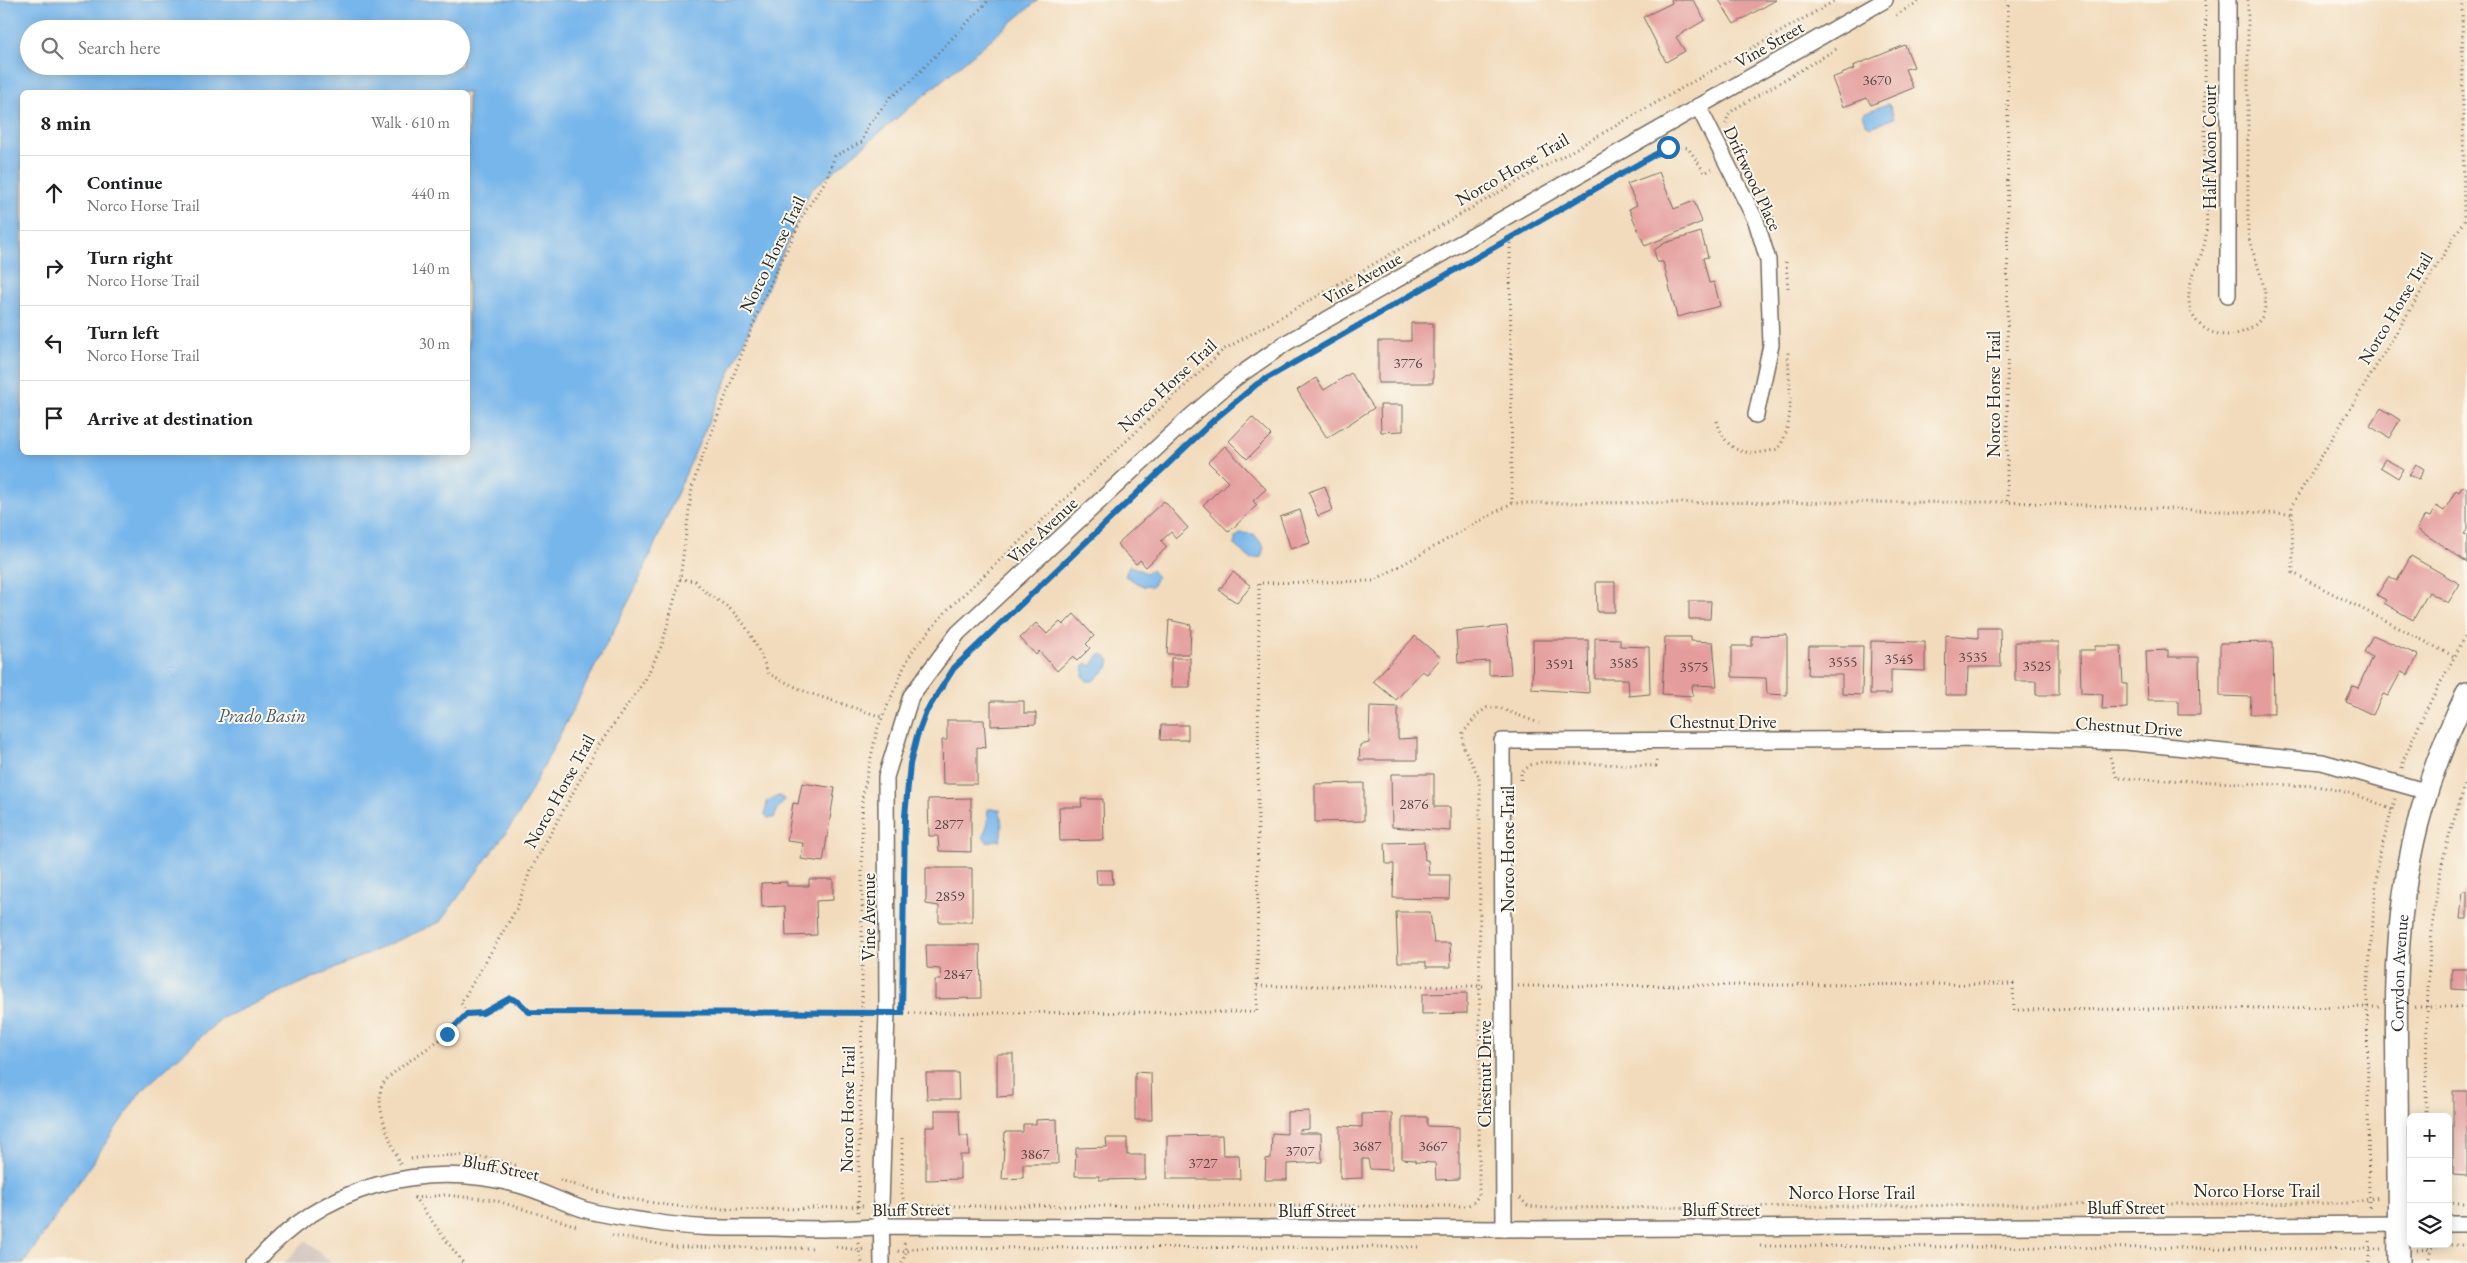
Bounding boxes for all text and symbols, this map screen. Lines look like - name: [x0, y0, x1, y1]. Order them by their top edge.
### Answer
- street label: Vine Street: [1730, 15, 1808, 73]
- search box: [20, 20, 470, 75]
- icon: search: [38, 34, 66, 62]
- text: Search here: [78, 35, 160, 60]
- house number: 3670: [1863, 70, 1891, 89]
- street label: Half Moon Court: [2198, 84, 2221, 210]
- text: 8 min: [40, 109, 91, 136]
- text: Walk · 610 m: [371, 112, 450, 133]
- street label: Driftwood Place: [1719, 122, 1787, 234]
- street label: Norco Horse Trail: [1451, 127, 1573, 211]
- route start: [1657, 136, 1680, 159]
- text: Continue: [87, 170, 162, 195]
- icon: ahead: [40, 179, 68, 207]
- text: 440 m: [411, 183, 450, 204]
- street label: Norco Horse Trail: [734, 192, 810, 316]
- text: Norco Horse Trail: [87, 195, 200, 216]
- text: Turn right: [87, 245, 173, 270]
- street label: Vine Avenue: [1318, 246, 1406, 310]
- street label: Norco Horse Trail: [2352, 248, 2438, 368]
- icon: right: [40, 254, 68, 282]
- text: 140 m: [411, 258, 450, 279]
- text: Norco Horse Trail: [87, 270, 200, 291]
- text: Turn left: [87, 320, 159, 345]
- icon: left: [40, 329, 68, 357]
- street label: Norco Horse Trail: [1982, 331, 2005, 457]
- text: 30 m: [419, 333, 450, 354]
- street label: Norco Horse Trail: [1113, 333, 1221, 437]
- text: Norco Horse Trail: [87, 345, 200, 366]
- house number: 3776: [1394, 353, 1422, 372]
- icon: arrive: [40, 404, 68, 432]
- text: Arrive at destination: [87, 406, 253, 431]
- street label: Vine Avenue: [1002, 492, 1082, 568]
- house number: 3535: [1959, 647, 1987, 666]
- house number: 3545: [1885, 649, 1913, 668]
- house number: 3555: [1829, 652, 1857, 671]
- house number: 3585: [1610, 653, 1638, 672]
- house number: 3591: [1546, 654, 1574, 673]
- house number: 3525: [2023, 656, 2051, 675]
- house number: 3575: [1680, 657, 1708, 676]
- water label: Prado Basin: [218, 703, 306, 728]
- street label: Chestnut Drive: [1669, 710, 1777, 733]
- street label: Chestnut Drive: [2075, 711, 2183, 741]
- street label: Norco Horse Trail: [518, 730, 600, 852]
- street label: Norco Horse Trail: [1496, 786, 1519, 912]
- house number: 2876: [1400, 794, 1428, 813]
- house number: 2877: [935, 814, 964, 833]
- street label: Vine Avenue: [857, 873, 880, 961]
- house number: 2859: [936, 886, 964, 905]
- street label: Corydon Avenue: [2385, 913, 2413, 1032]
- house number: 2847: [944, 964, 973, 983]
- street label: Chestnut Drive: [1473, 1020, 1496, 1128]
- route end: [436, 1023, 459, 1046]
- street label: Norco Horse Trail: [834, 1045, 860, 1173]
- map controls: [2407, 1113, 2452, 1248]
- button: +: [2407, 1113, 2452, 1158]
- house number: 3687: [1353, 1136, 1382, 1155]
- house number: 3667: [1419, 1136, 1448, 1155]
- house number: 3707: [1286, 1141, 1315, 1160]
- house number: 3867: [1021, 1144, 1050, 1163]
- street label: Bluff Street: [461, 1148, 542, 1186]
- house number: 3727: [1189, 1153, 1218, 1172]
- button: −: [2407, 1158, 2452, 1203]
- street label: Norco Horse Trail: [2194, 1179, 2320, 1202]
- street label: Norco Horse Trail: [1789, 1181, 1915, 1204]
- street label: Bluff Street: [2087, 1196, 2165, 1219]
- street label: Bluff Street: [872, 1197, 950, 1221]
- street label: Bluff Street: [1682, 1198, 1760, 1221]
- street label: Bluff Street: [1278, 1199, 1356, 1222]
- button: layers: [2407, 1203, 2452, 1248]

